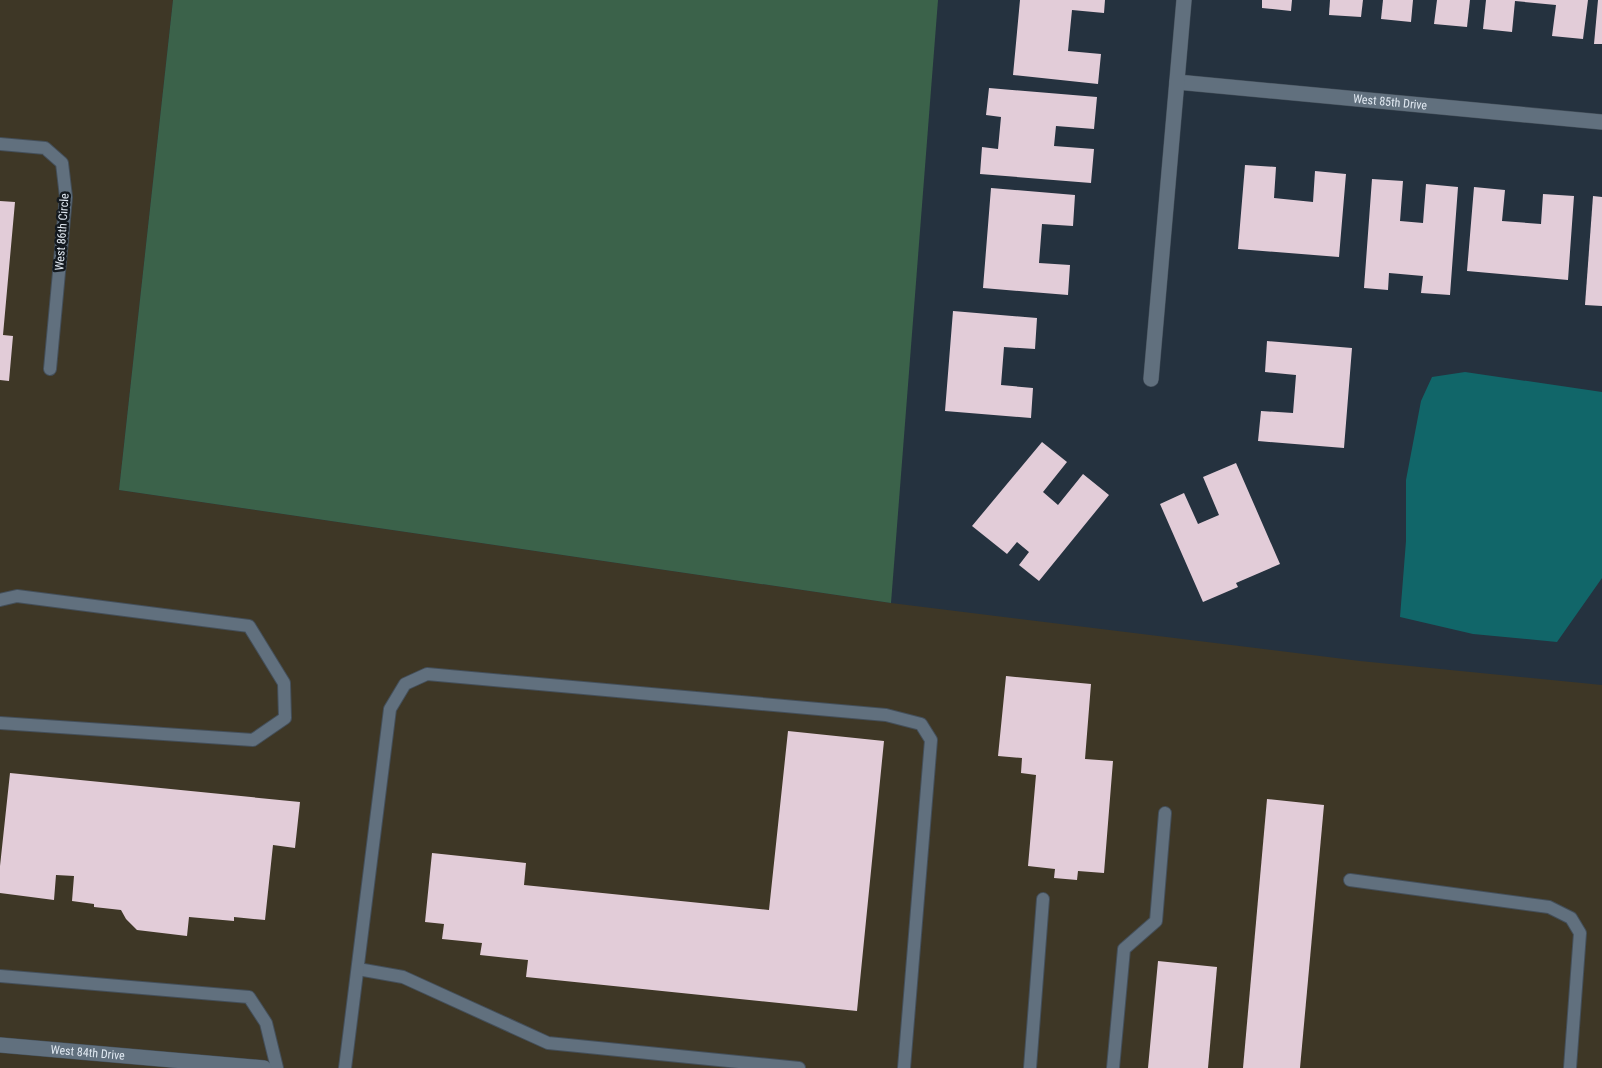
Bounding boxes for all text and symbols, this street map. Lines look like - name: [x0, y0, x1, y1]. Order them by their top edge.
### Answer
- street label: West 85th Drive: [1352, 92, 1428, 113]
- street label: West 86th Circle: [52, 193, 72, 271]
- street label: West 84th Drive: [50, 1042, 126, 1063]

